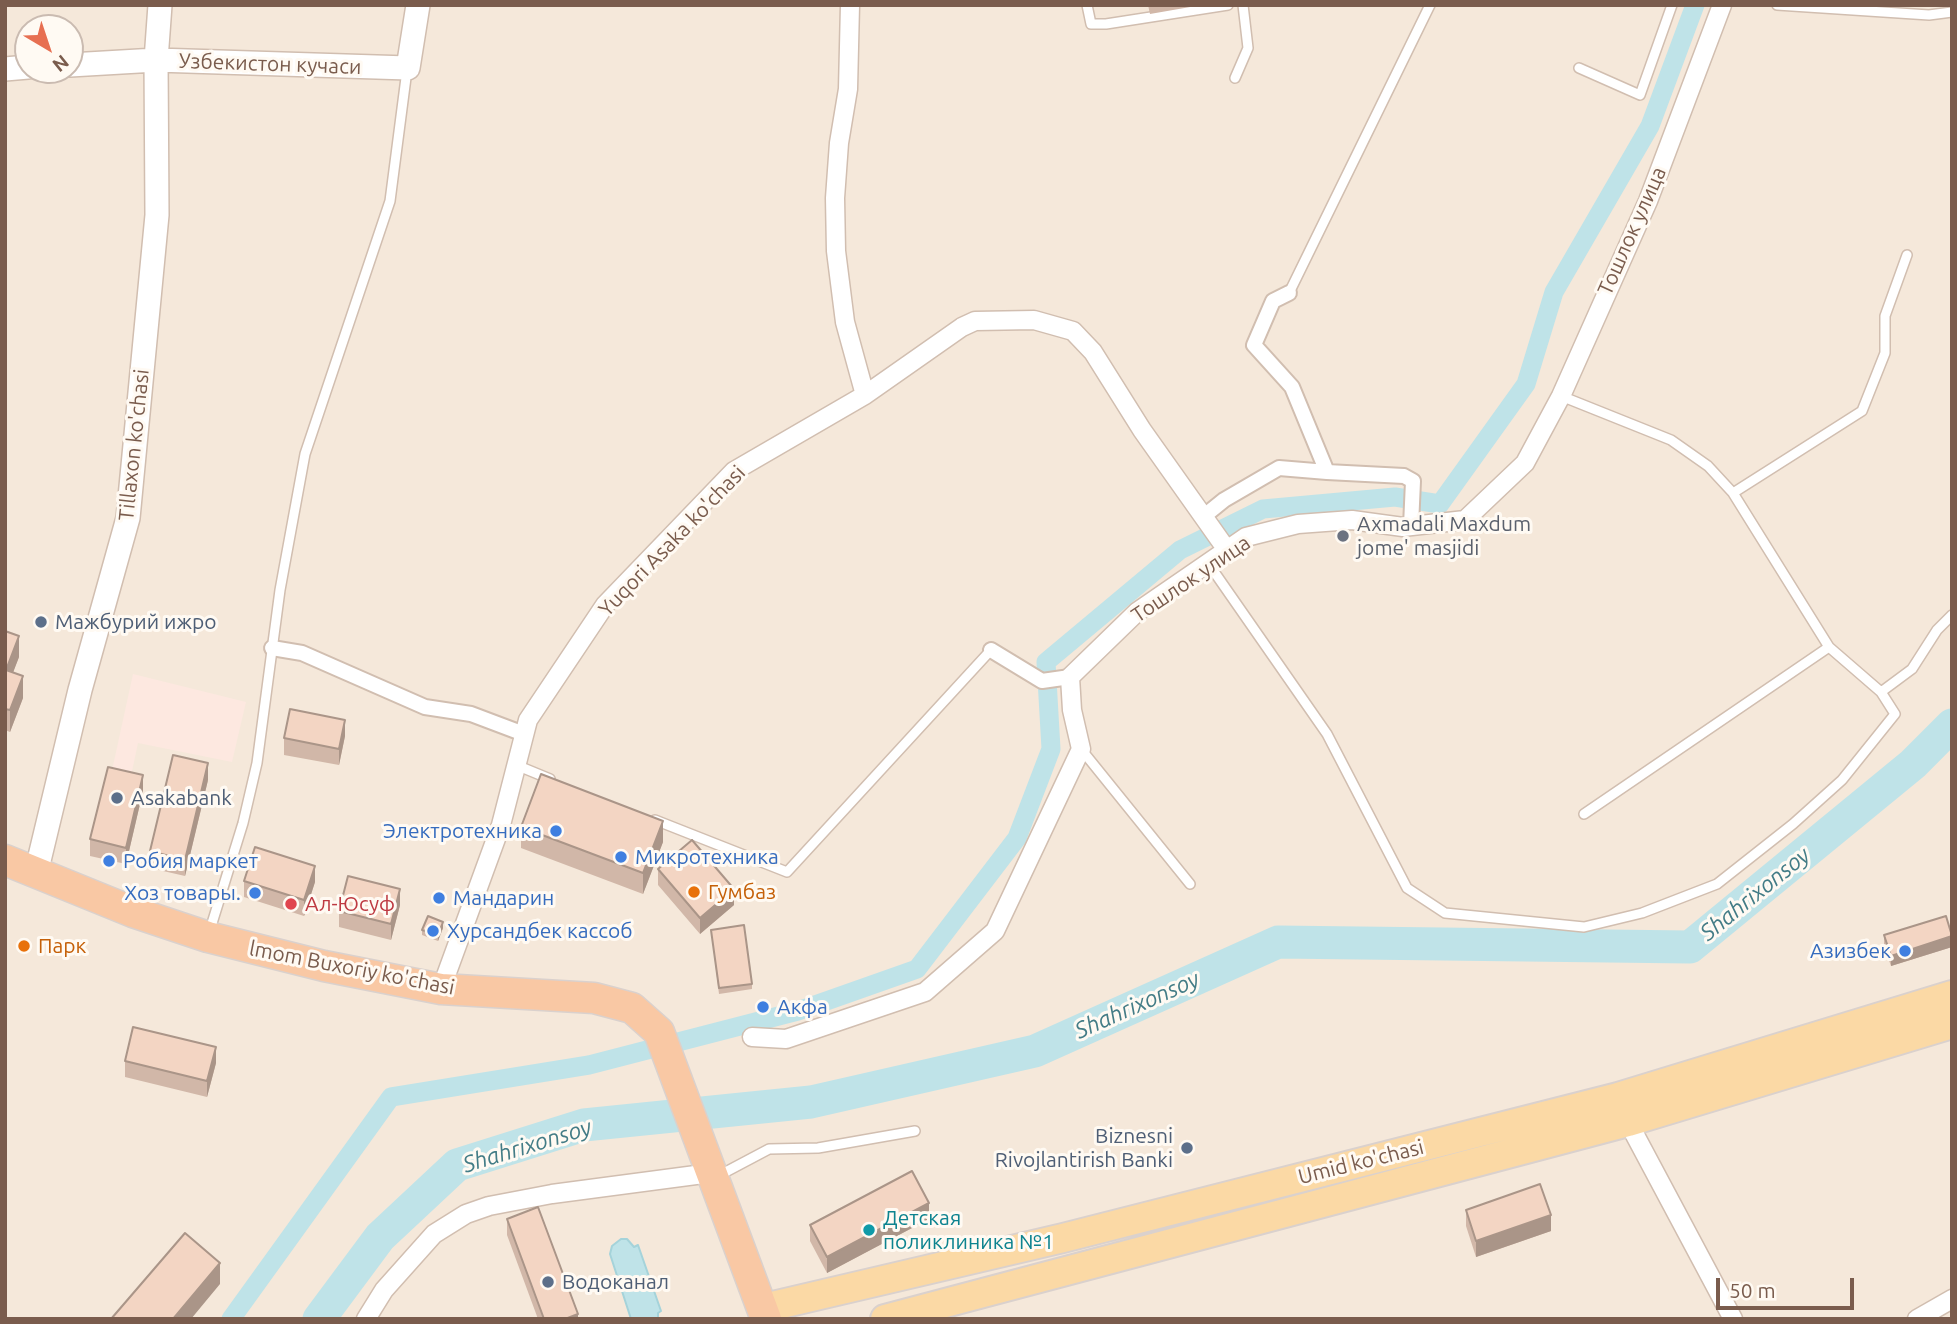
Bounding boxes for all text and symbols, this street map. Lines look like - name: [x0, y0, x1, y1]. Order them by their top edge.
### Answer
- north arrow: [14, 14, 84, 84]
- street label: Узбекистон кучаси: [178, 48, 362, 80]
- text: N: [49, 51, 73, 77]
- street label: Тошлок улица: [1592, 163, 1672, 299]
- street label: Tillaxon ko'chasi: [114, 368, 154, 522]
- street label: Yuqori Asaka ko'chasi: [593, 460, 751, 622]
- place label: Axmadali Maxdum jome' masjidi: [1357, 511, 1531, 561]
- marker: Axmadali Maxdum jome' masjidi: [1335, 528, 1351, 544]
- street label: Тошлок улица: [1127, 530, 1255, 628]
- place label: Мажбурий ижро: [55, 609, 217, 635]
- marker: Мажбурий ижро: [33, 614, 49, 630]
- place label: Asakabank: [131, 785, 232, 811]
- marker: Asakabank: [109, 790, 125, 806]
- place label: Электротехника: [383, 818, 542, 844]
- marker: Электротехника: [548, 823, 564, 839]
- water label: Shahrixonsoy: [1695, 841, 1815, 947]
- place label: Микротехника: [635, 844, 779, 870]
- place label: Робия маркет: [123, 848, 258, 874]
- marker: Микротехника: [613, 849, 629, 865]
- marker: Робия маркет: [101, 853, 117, 869]
- place label: Гумбаз: [708, 879, 776, 905]
- place label: Хоз товары.: [124, 880, 241, 906]
- marker: Гумбаз: [686, 884, 702, 900]
- marker: Хоз товары.: [247, 885, 263, 901]
- place label: Мандарин: [453, 885, 554, 911]
- marker: Мандарин: [431, 890, 447, 906]
- place label: Ал-Юсуф: [305, 891, 395, 917]
- marker: Ал-Юсуф: [283, 896, 299, 912]
- place label: Хурсандбек кассоб: [447, 918, 633, 944]
- marker: Хурсандбек кассоб: [425, 923, 441, 939]
- place label: Парк: [38, 933, 86, 959]
- street label: lmom Buxoriy ko'chasi: [247, 936, 457, 1000]
- marker: Парк: [16, 938, 32, 954]
- place label: Азизбек: [1810, 938, 1891, 964]
- marker: Азизбек: [1897, 943, 1913, 959]
- water label: Shahrixonsoy: [1071, 965, 1203, 1045]
- place label: Акфа: [777, 994, 828, 1020]
- marker: Акфа: [755, 999, 771, 1015]
- water label: Shahrixonsoy: [459, 1113, 595, 1179]
- place label: Biznesni Rivojlantirish Banki: [995, 1123, 1173, 1173]
- street label: Umid ko'chasi: [1296, 1134, 1426, 1190]
- marker: Biznesni Rivojlantirish Banki: [1179, 1140, 1195, 1156]
- place label: Детская поликлиника №1: [883, 1205, 1054, 1255]
- marker: Детская поликлиника №1: [861, 1222, 877, 1238]
- scale bar: [1719, 1264, 1857, 1308]
- place label: Водоканал: [562, 1269, 669, 1295]
- marker: Водоканал: [540, 1274, 556, 1290]
- text: 50 m: [1729, 1278, 1776, 1302]

